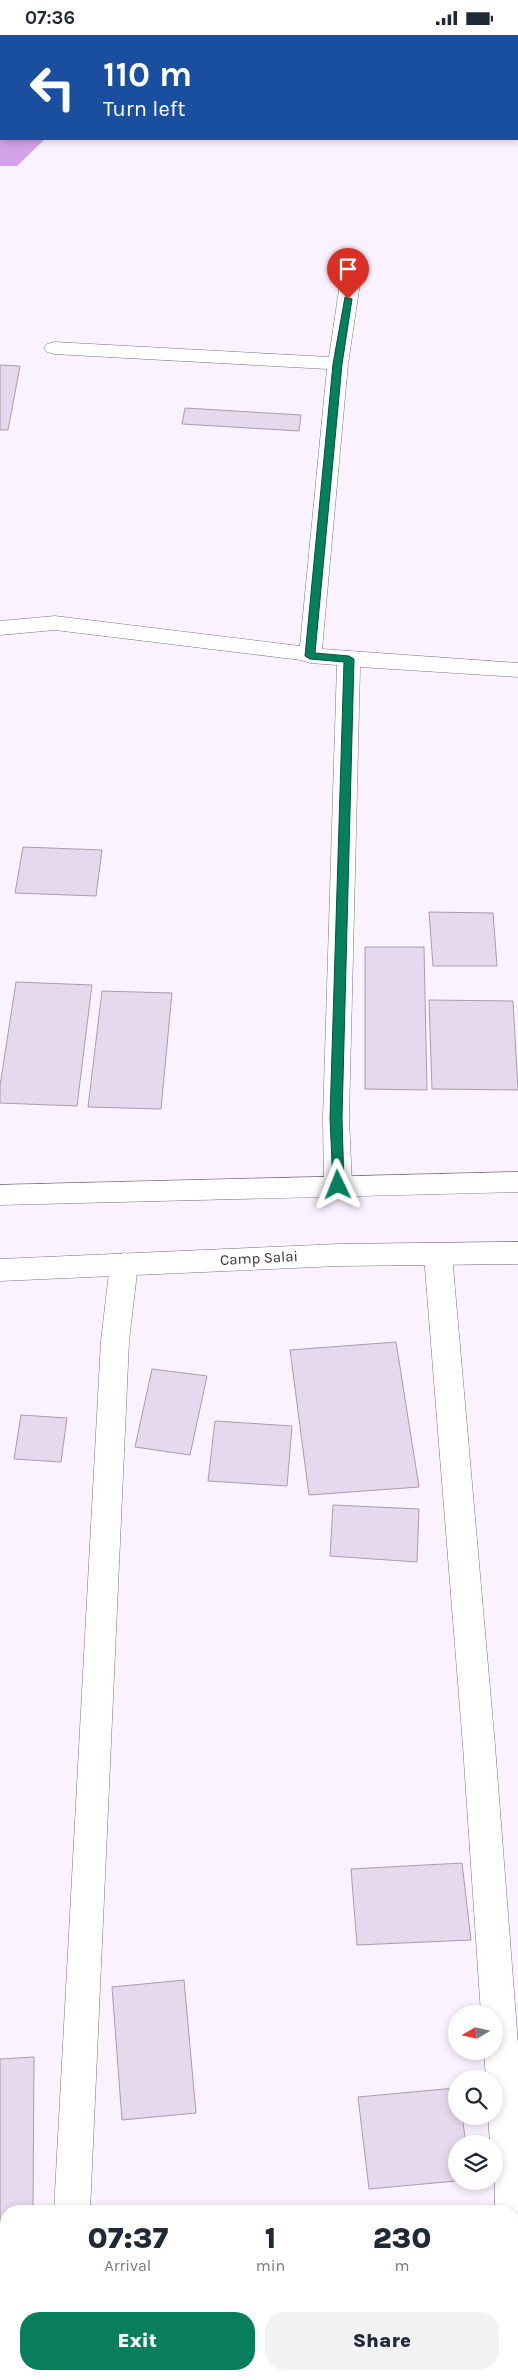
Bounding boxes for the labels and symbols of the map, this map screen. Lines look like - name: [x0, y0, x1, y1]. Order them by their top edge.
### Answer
- pin: [327, 248, 369, 299]
- position arrow: [311, 1158, 363, 1210]
- street label: Camp Salai: [220, 1247, 298, 1269]
- north arrow: [448, 2005, 502, 2060]

